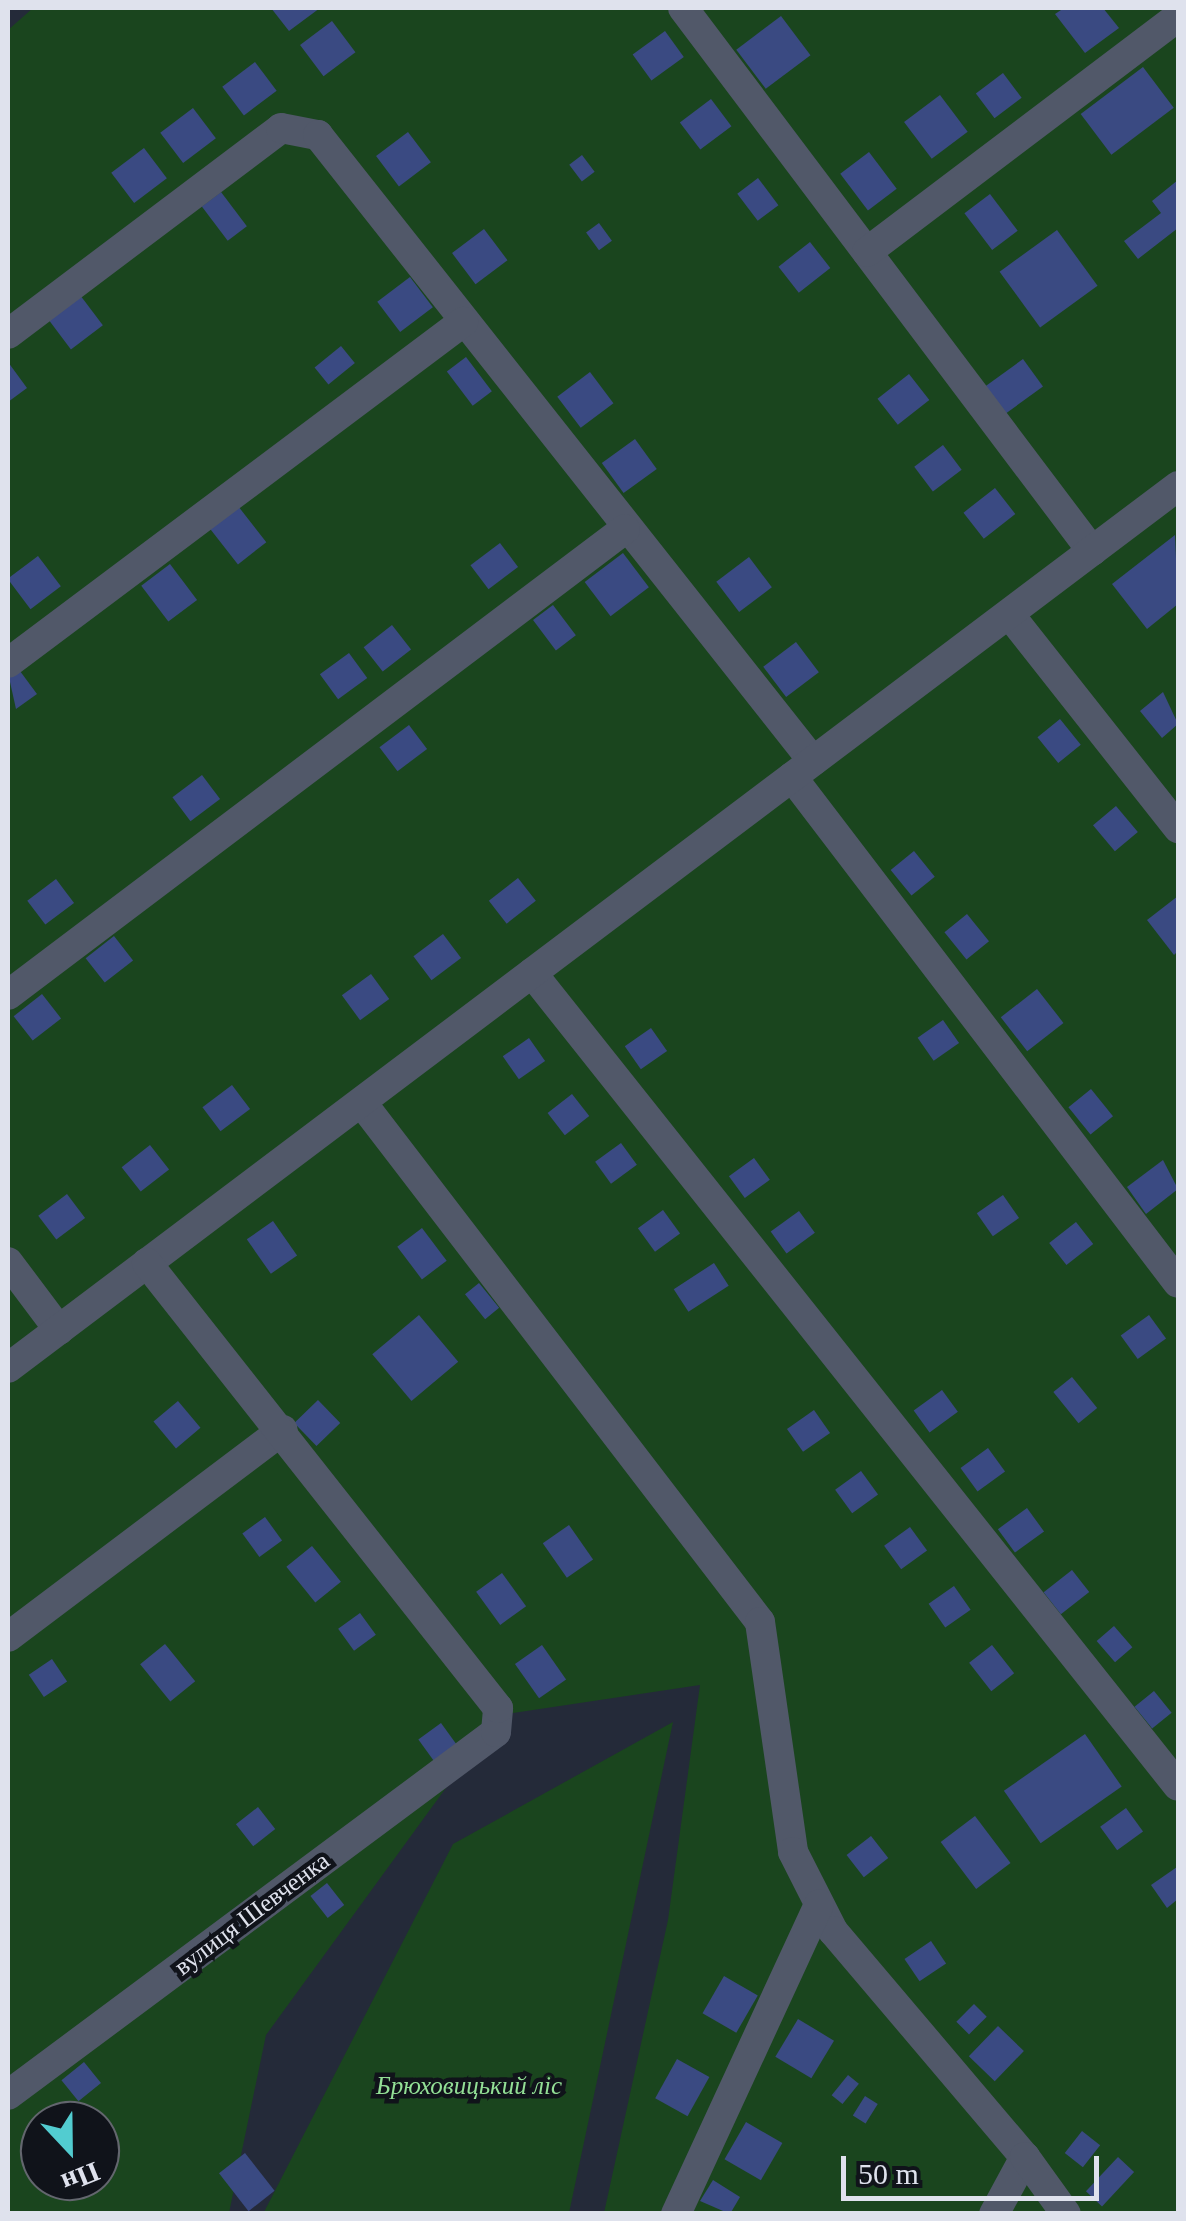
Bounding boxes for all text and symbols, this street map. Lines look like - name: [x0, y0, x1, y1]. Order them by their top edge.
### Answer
- street label: вулиця Шевченка: [169, 1846, 335, 1982]
- park label: Брюховицький ліс: [376, 2071, 562, 2101]
- north arrow: [20, 2101, 120, 2201]
- scale bar: [846, 2136, 1104, 2198]
- text: Пн: [57, 2156, 104, 2199]
- text: 50 m: [858, 2157, 919, 2190]

